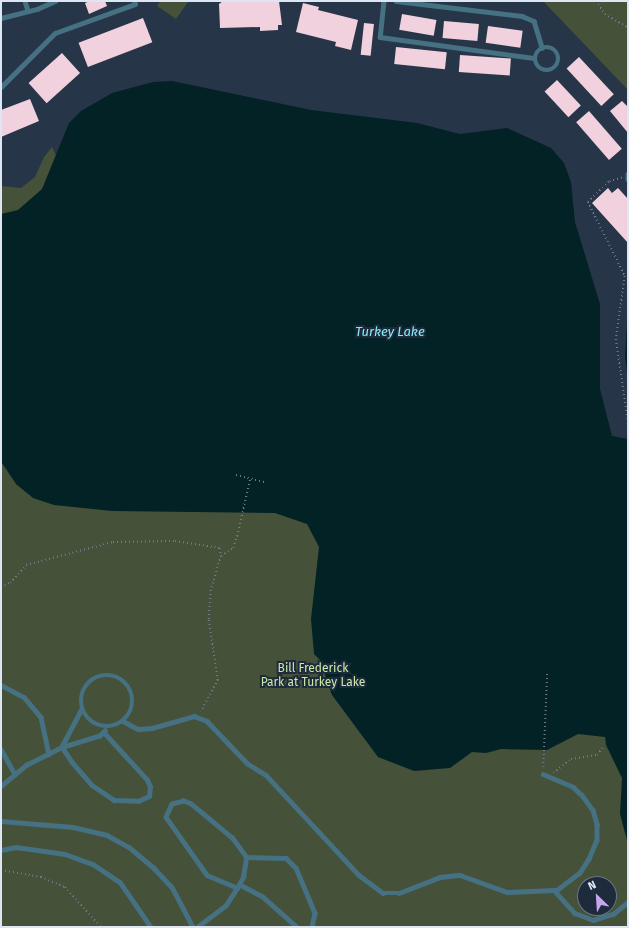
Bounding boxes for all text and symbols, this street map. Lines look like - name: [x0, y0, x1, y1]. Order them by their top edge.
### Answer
- water label: Turkey Lake: [355, 324, 425, 340]
- park label: Bill Frederick Park at Turkey Lake: [261, 662, 365, 690]
- north arrow: [577, 876, 617, 916]
- text: N: [586, 878, 598, 893]

